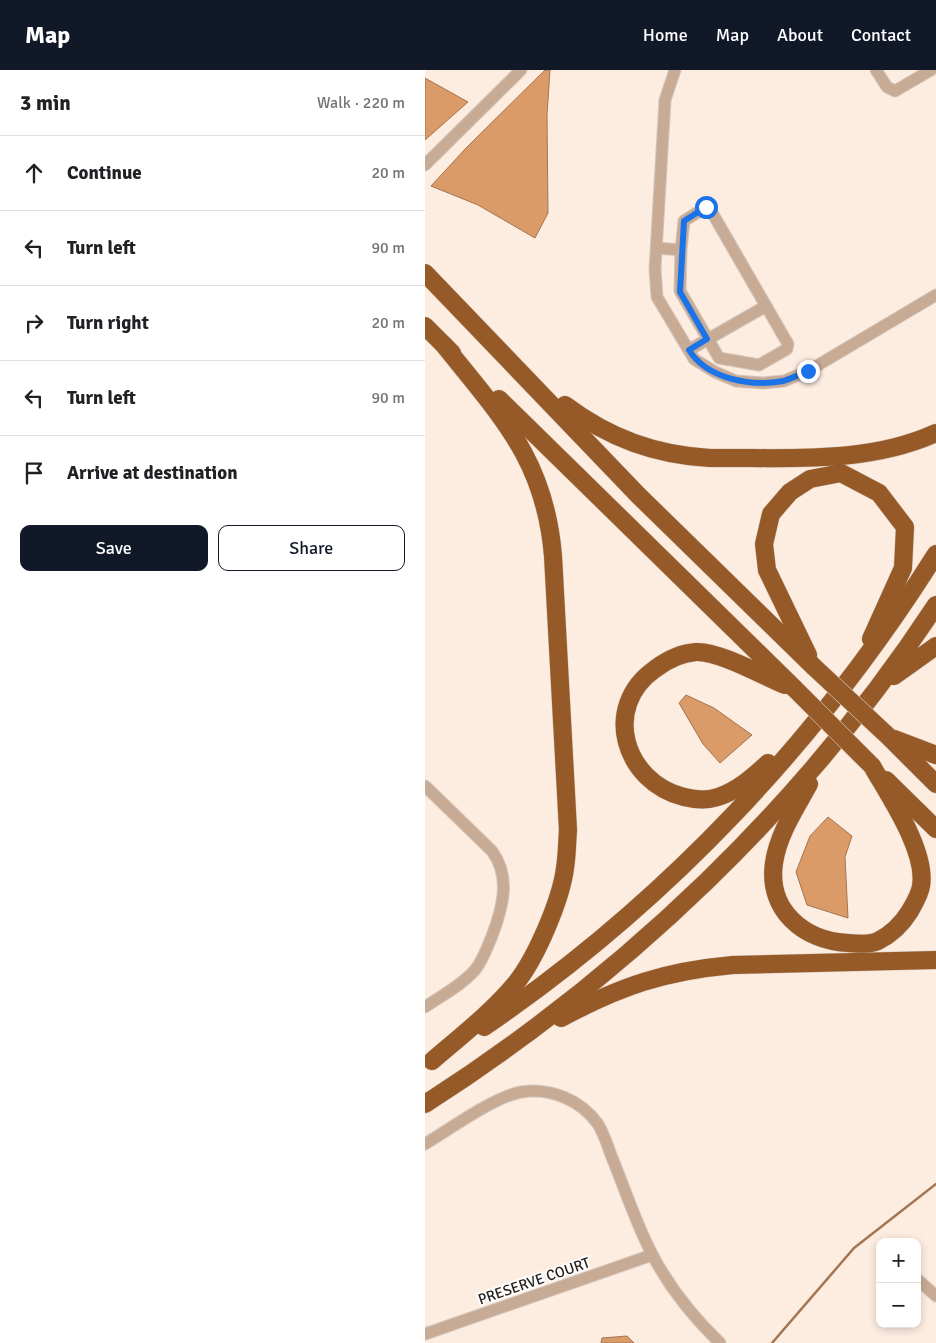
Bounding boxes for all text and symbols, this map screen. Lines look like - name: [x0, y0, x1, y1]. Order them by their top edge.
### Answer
- text: Map: [25, 20, 70, 50]
- text: Home: [643, 24, 688, 46]
- text: Map: [716, 24, 749, 46]
- text: About: [777, 24, 823, 46]
- text: Contact: [851, 24, 911, 46]
- text: 3 min: [20, 90, 71, 116]
- text: Walk · 220 m: [317, 93, 405, 113]
- icon: ahead: [20, 159, 48, 187]
- text: Continue: [67, 161, 142, 185]
- text: 20 m: [371, 163, 405, 183]
- route start: [695, 196, 718, 219]
- icon: left: [20, 234, 48, 262]
- text: Turn left: [67, 236, 136, 260]
- text: 90 m: [371, 238, 405, 258]
- icon: right: [20, 309, 48, 337]
- text: Turn right: [67, 311, 149, 335]
- text: 20 m: [371, 313, 405, 333]
- route end: [797, 360, 820, 383]
- icon: left: [20, 384, 48, 412]
- text: Turn left: [67, 386, 136, 410]
- text: 90 m: [371, 388, 405, 408]
- icon: arrive: [20, 459, 48, 487]
- text: Arrive at destination: [67, 461, 238, 485]
- button: Save: [20, 525, 208, 571]
- button: Share: [218, 525, 405, 571]
- map controls: [876, 1238, 921, 1328]
- button: +: [876, 1238, 921, 1283]
- street label: PRESERVE COURT: [476, 1253, 593, 1309]
- button: −: [876, 1283, 921, 1328]

